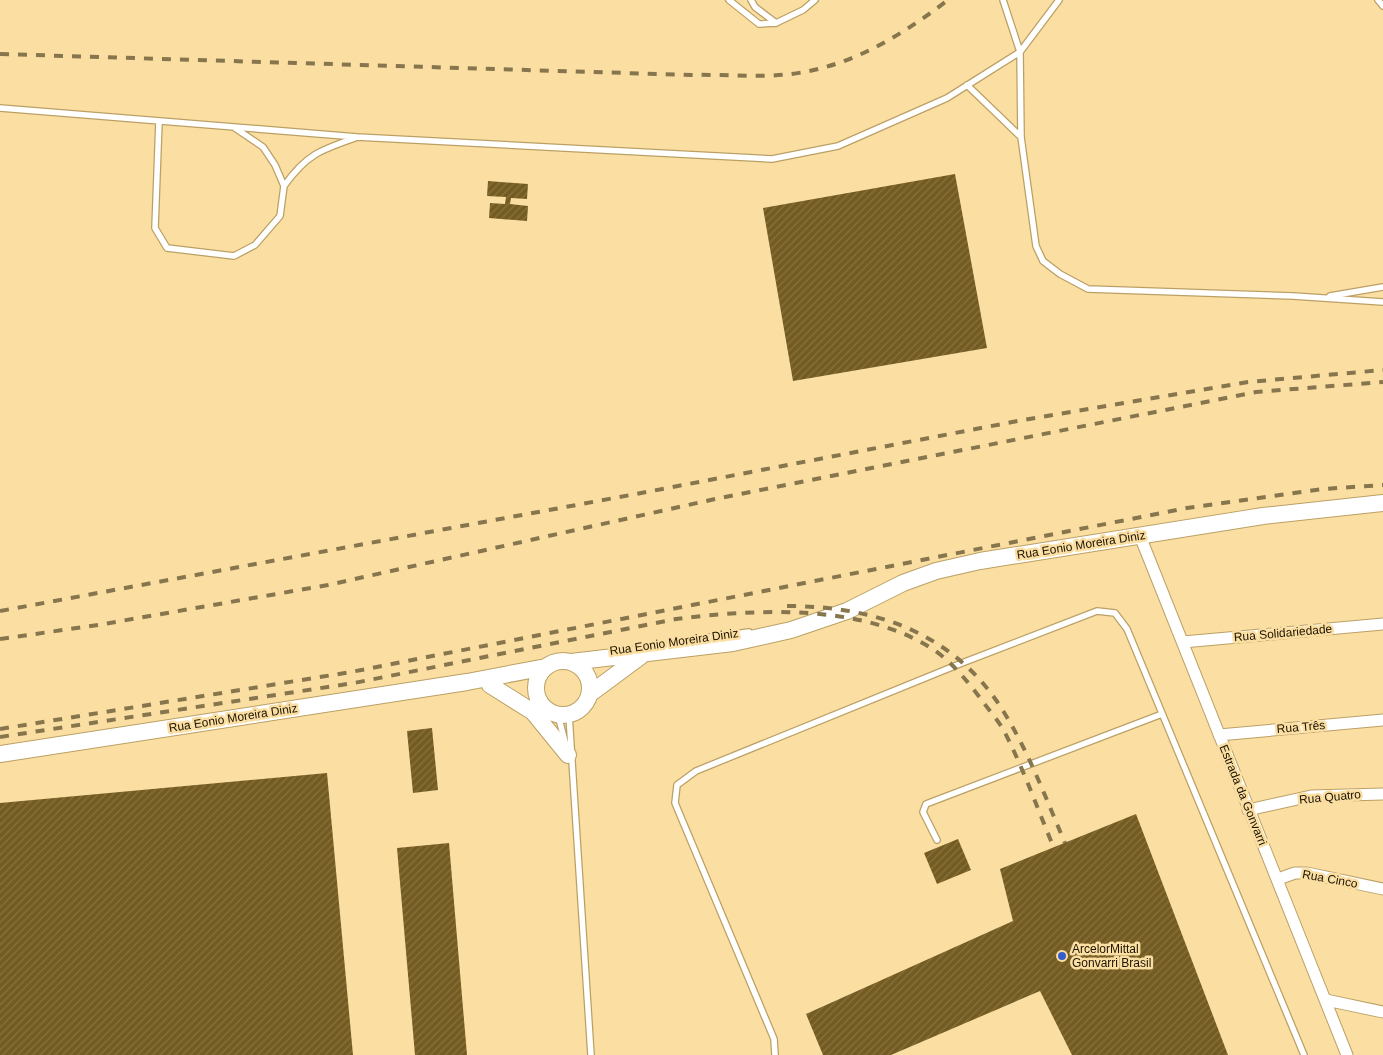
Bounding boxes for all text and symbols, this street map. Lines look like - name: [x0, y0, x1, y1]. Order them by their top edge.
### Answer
- street label: Rua Eonio Moreira Diniz: [1016, 528, 1146, 562]
- street label: Rua Solidariedade: [1233, 622, 1333, 644]
- street label: Rua Eonio Moreira Diniz: [609, 626, 739, 658]
- street label: Rua Eonio Moreira Diniz: [168, 701, 298, 735]
- street label: Rua Três: [1276, 718, 1326, 736]
- street label: Estrada da Gonvarri: [1216, 743, 1270, 847]
- street label: Rua Quatro: [1298, 787, 1362, 807]
- street label: Rua Cinco: [1301, 867, 1359, 891]
- place label: ArcelorMittal Gonvarri Brasil: [1072, 942, 1151, 970]
- marker: ArcelorMittal Gonvarri Brasil: [1056, 950, 1068, 962]

